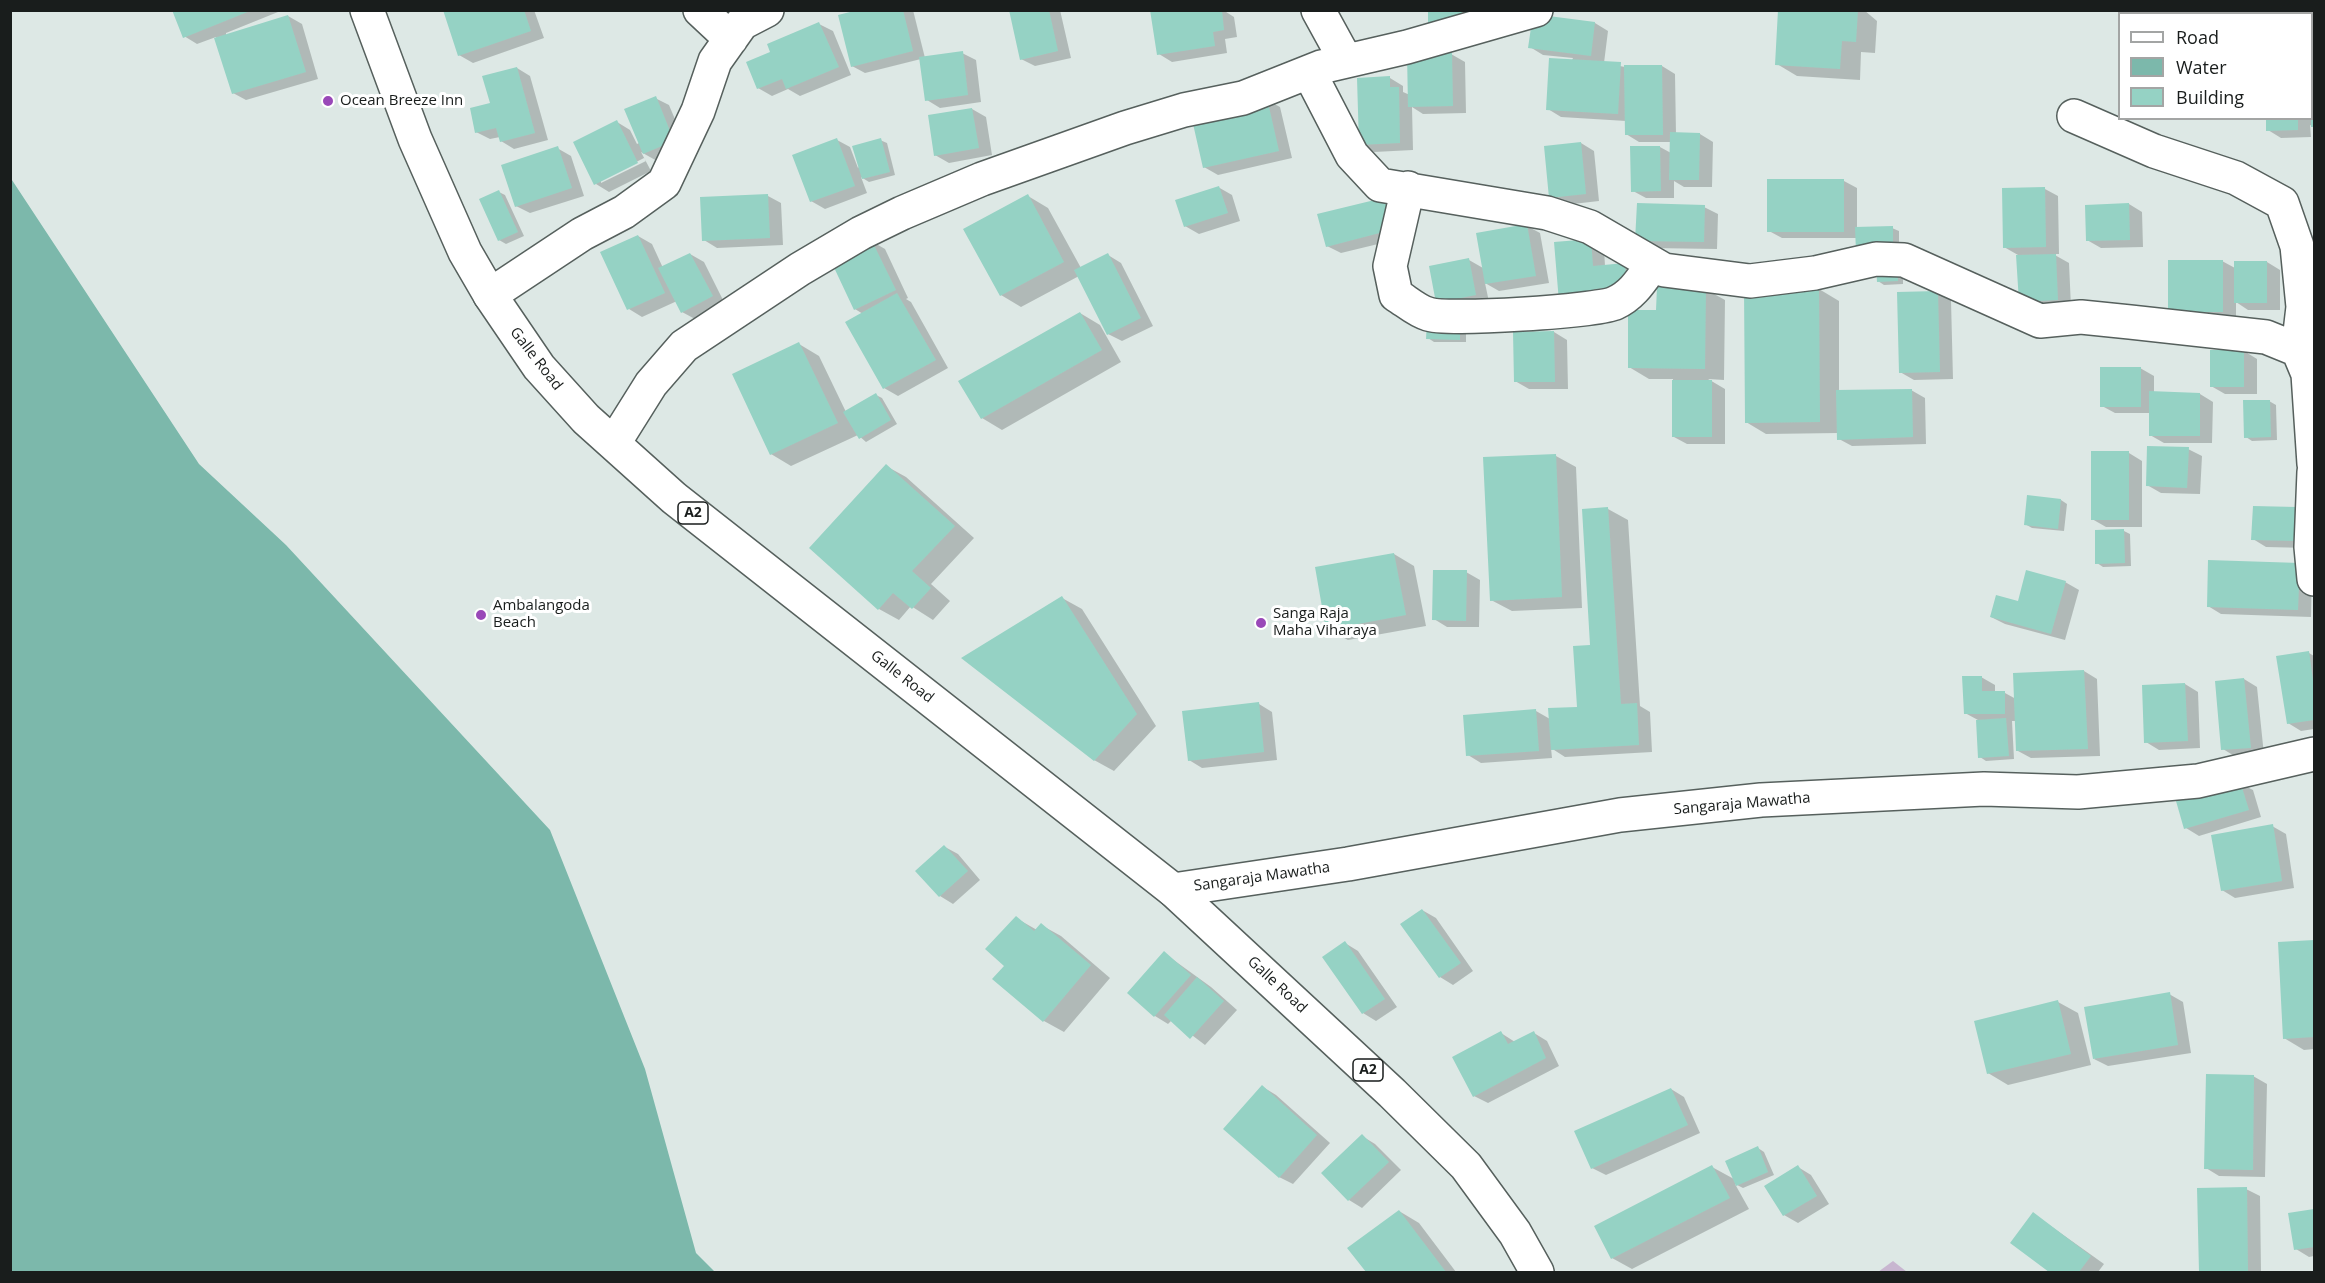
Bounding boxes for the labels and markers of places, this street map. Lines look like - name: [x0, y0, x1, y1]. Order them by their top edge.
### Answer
- place label: Ocean Breeze Inn: [340, 92, 463, 110]
- marker: Ocean Breeze Inn: [321, 94, 335, 108]
- place label: Ambalangoda Beach: [493, 597, 590, 632]
- place label: Sanga Raja Maha Viharaya: [1273, 605, 1377, 640]
- marker: Ambalangoda Beach: [474, 608, 488, 622]
- marker: Sanga Raja Maha Viharaya: [1254, 616, 1268, 630]

